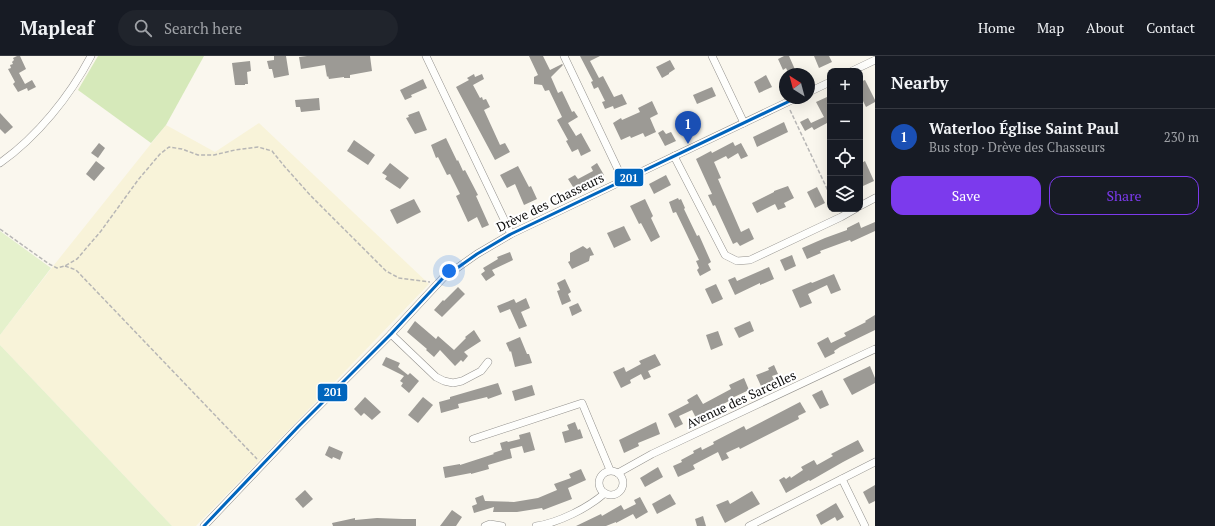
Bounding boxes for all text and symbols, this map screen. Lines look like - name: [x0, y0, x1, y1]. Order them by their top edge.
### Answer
- search box: [118, 10, 398, 46]
- text: Mapleaf: [20, 15, 94, 40]
- icon: search: [132, 17, 154, 39]
- text: Search here: [164, 18, 242, 38]
- text: Home: [978, 18, 1015, 37]
- text: Map: [1037, 18, 1064, 37]
- text: About: [1086, 18, 1124, 37]
- text: Contact: [1146, 18, 1195, 37]
- north arrow: [779, 68, 815, 104]
- map controls: [827, 68, 863, 212]
- button: +: [827, 68, 863, 104]
- text: Nearby: [891, 71, 949, 94]
- button: −: [827, 104, 863, 140]
- pin: 1: [675, 111, 701, 144]
- text: Waterloo Église Saint Paul: [929, 118, 1119, 138]
- text: 1: [900, 128, 908, 146]
- text: 230 m: [1164, 128, 1199, 146]
- text: Bus stop · Drève des Chasseurs: [929, 138, 1105, 156]
- button: locate: [827, 140, 863, 176]
- street label: Drève des Chasseurs: [493, 168, 607, 236]
- line badge: 201: [614, 168, 644, 187]
- text: 201: [620, 171, 638, 185]
- button: layers: [827, 176, 863, 212]
- button: Save: [891, 176, 1041, 215]
- button: Share: [1049, 176, 1199, 215]
- your location: [439, 261, 459, 281]
- street label: Avenue des Sarcelles: [683, 366, 799, 432]
- line badge: 201: [317, 383, 348, 402]
- text: 201: [324, 385, 342, 399]

